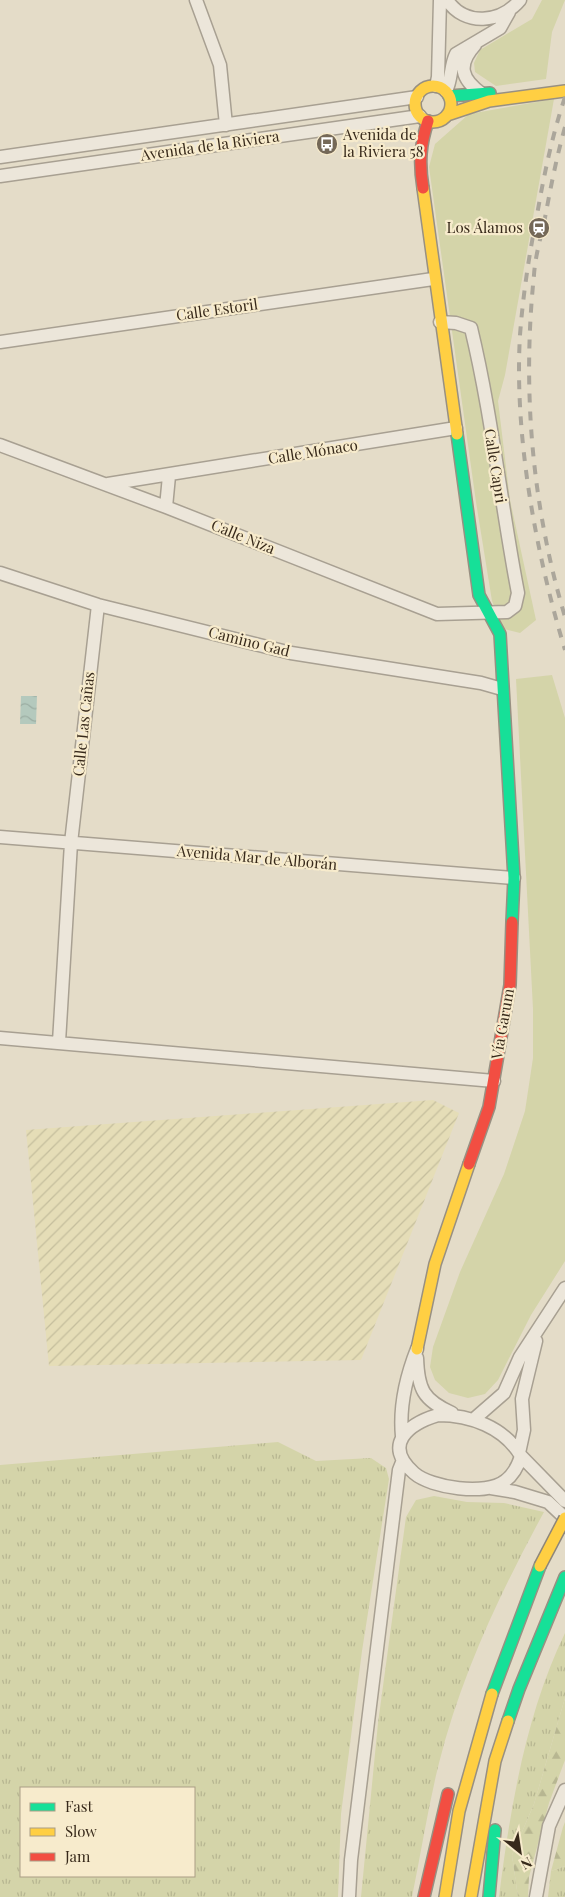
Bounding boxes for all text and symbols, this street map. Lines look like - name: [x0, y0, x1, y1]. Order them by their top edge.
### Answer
- place label: Avenida de la Riviera 58: [342, 124, 424, 161]
- street label: Avenida de la Riviera: [138, 125, 281, 165]
- bus stop icon: Avenida de la Riviera 58: [315, 132, 339, 156]
- station icon: Los Álamos: [527, 216, 551, 240]
- place label: Los Álamos: [447, 217, 523, 237]
- street label: Calle Estoril: [175, 293, 259, 325]
- street label: Calle Capri: [480, 427, 512, 505]
- street label: Calle Mónaco: [267, 434, 359, 468]
- street label: Calle Niza: [209, 514, 279, 558]
- street label: Camino Gad: [207, 621, 292, 661]
- street label: Calle Las Cañas: [68, 671, 98, 777]
- street label: Avenida Mar de Alborán: [175, 840, 338, 874]
- street label: Vía Garum: [486, 986, 518, 1062]
- legend: [20, 1787, 195, 1877]
- text: Fast: [65, 1796, 94, 1816]
- text: Slow: [65, 1821, 97, 1841]
- north arrow: [495, 1827, 545, 1877]
- text: Jam: [64, 1846, 91, 1866]
- text: N: [518, 1853, 536, 1874]

